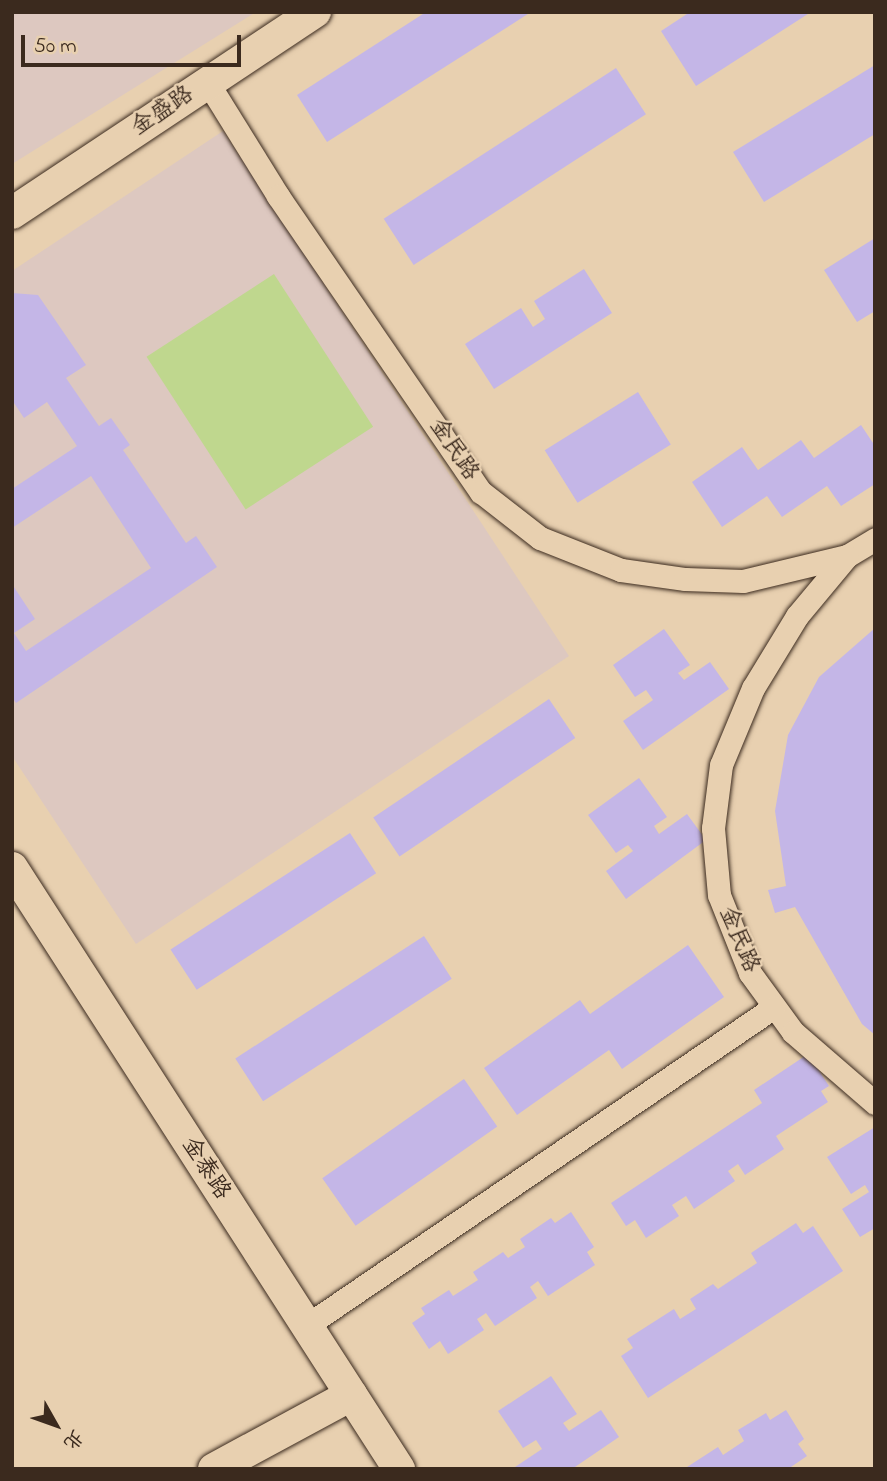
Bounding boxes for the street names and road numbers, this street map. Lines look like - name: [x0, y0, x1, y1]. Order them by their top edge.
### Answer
- street label: 金盛路: [127, 81, 199, 143]
- street label: 金民路: [422, 414, 484, 486]
- street label: 金民路: [712, 903, 764, 977]
- street label: 金泰路: [175, 1133, 235, 1205]

